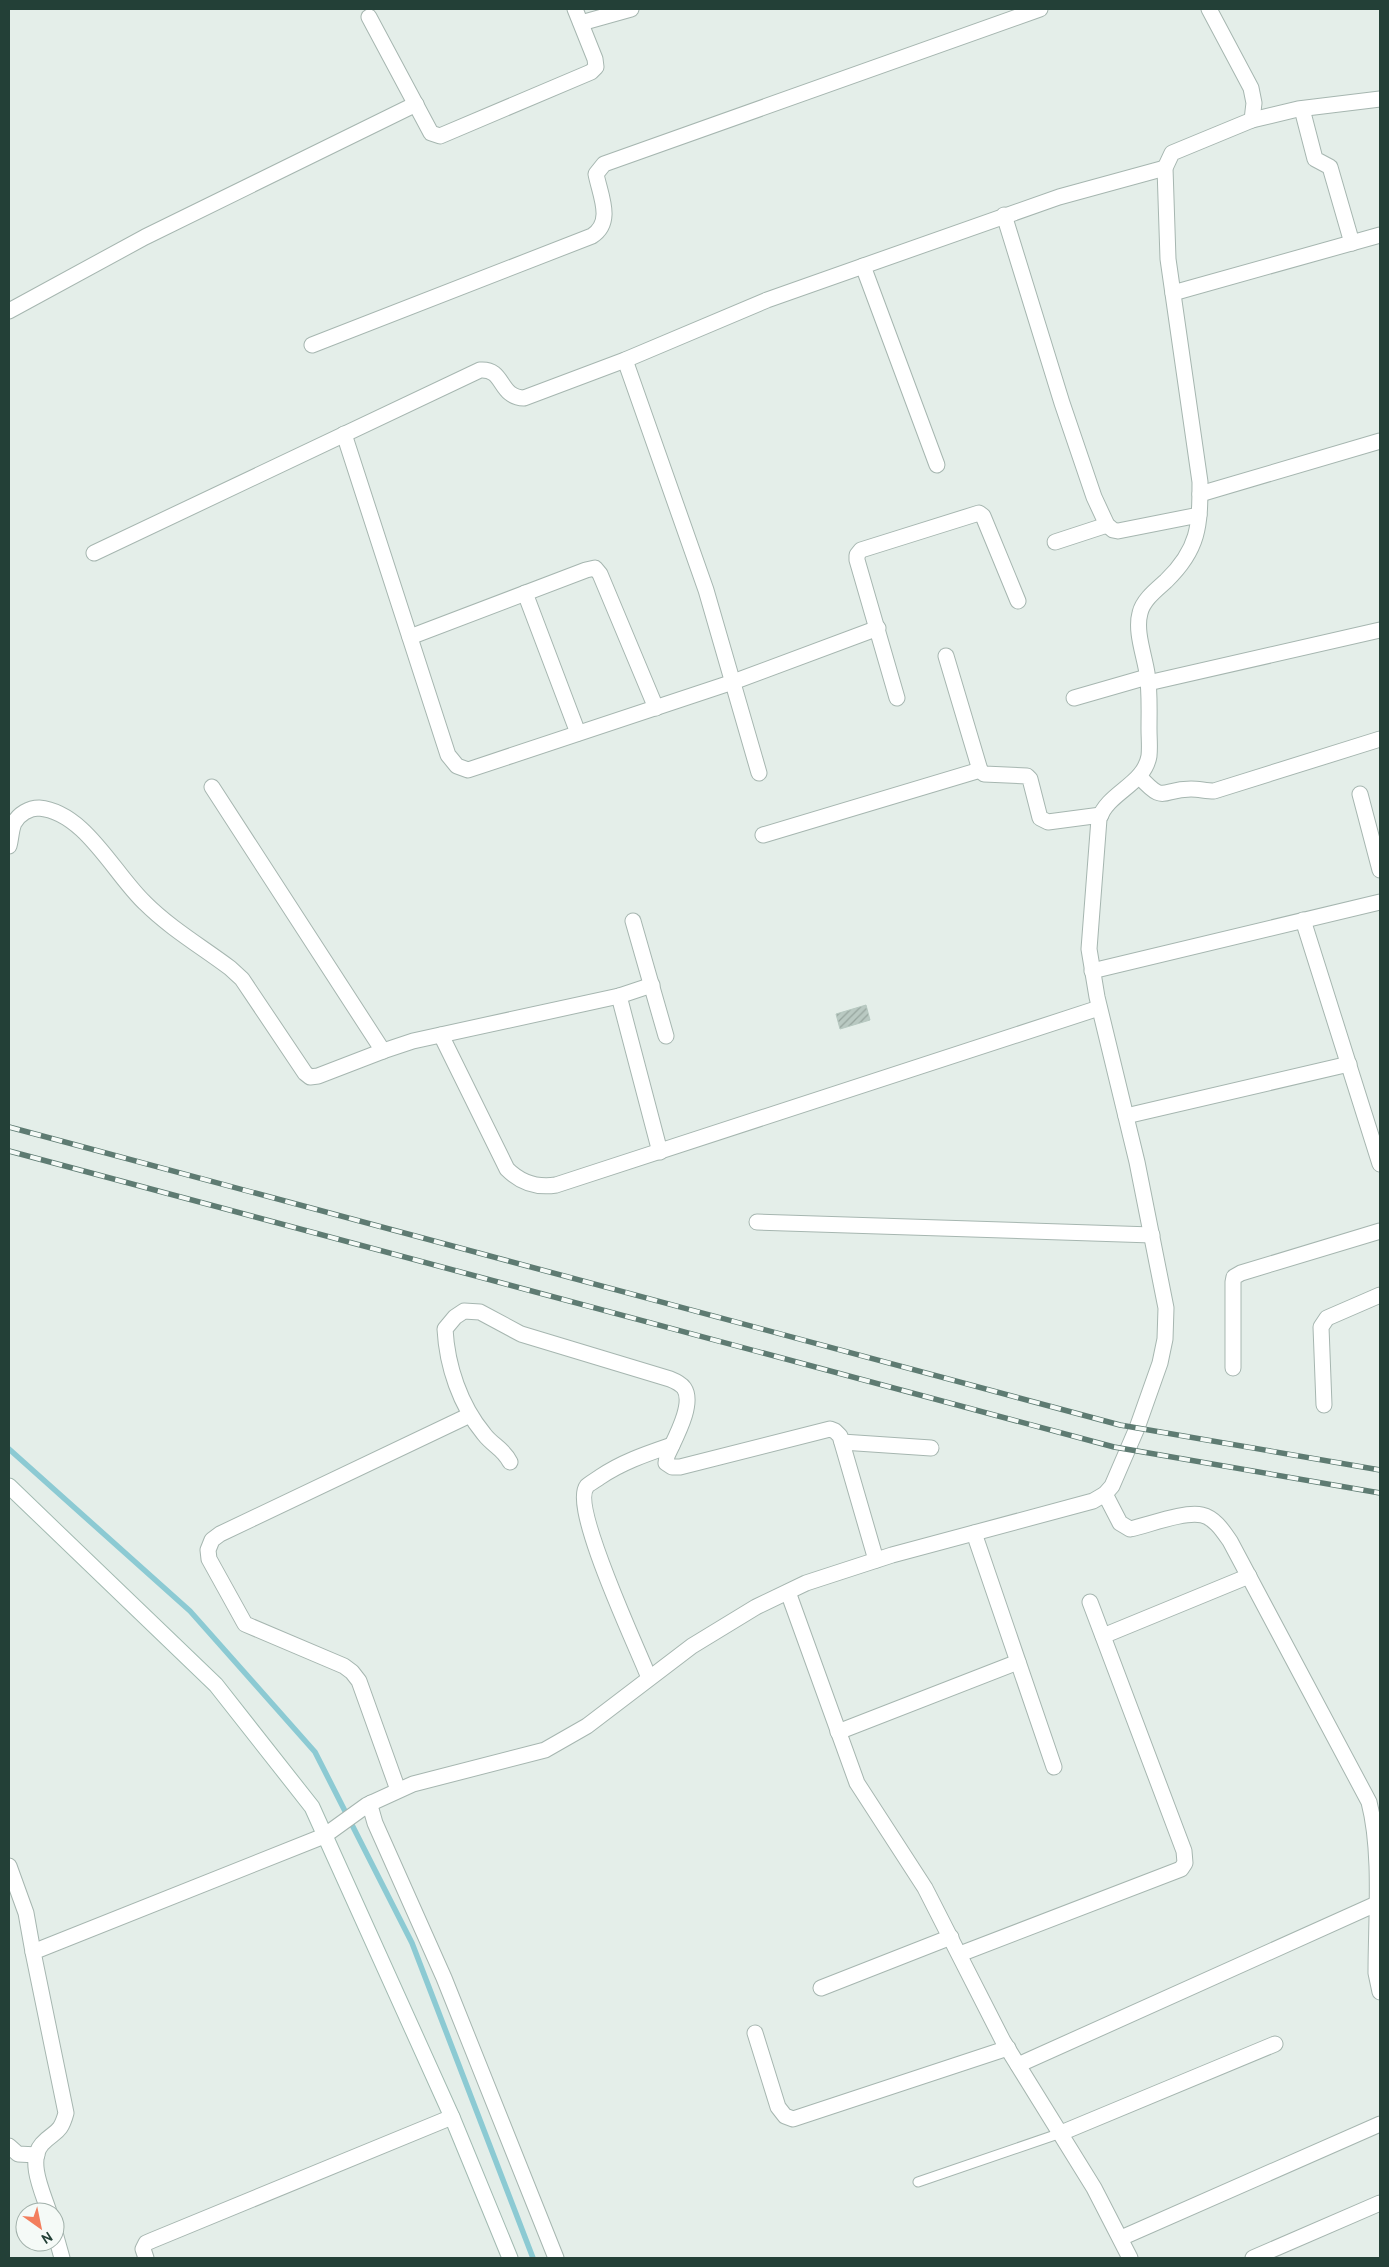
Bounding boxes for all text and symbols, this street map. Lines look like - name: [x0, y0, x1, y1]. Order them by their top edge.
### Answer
- north arrow: [15, 2202, 65, 2252]
- text: N: [37, 2227, 55, 2247]

